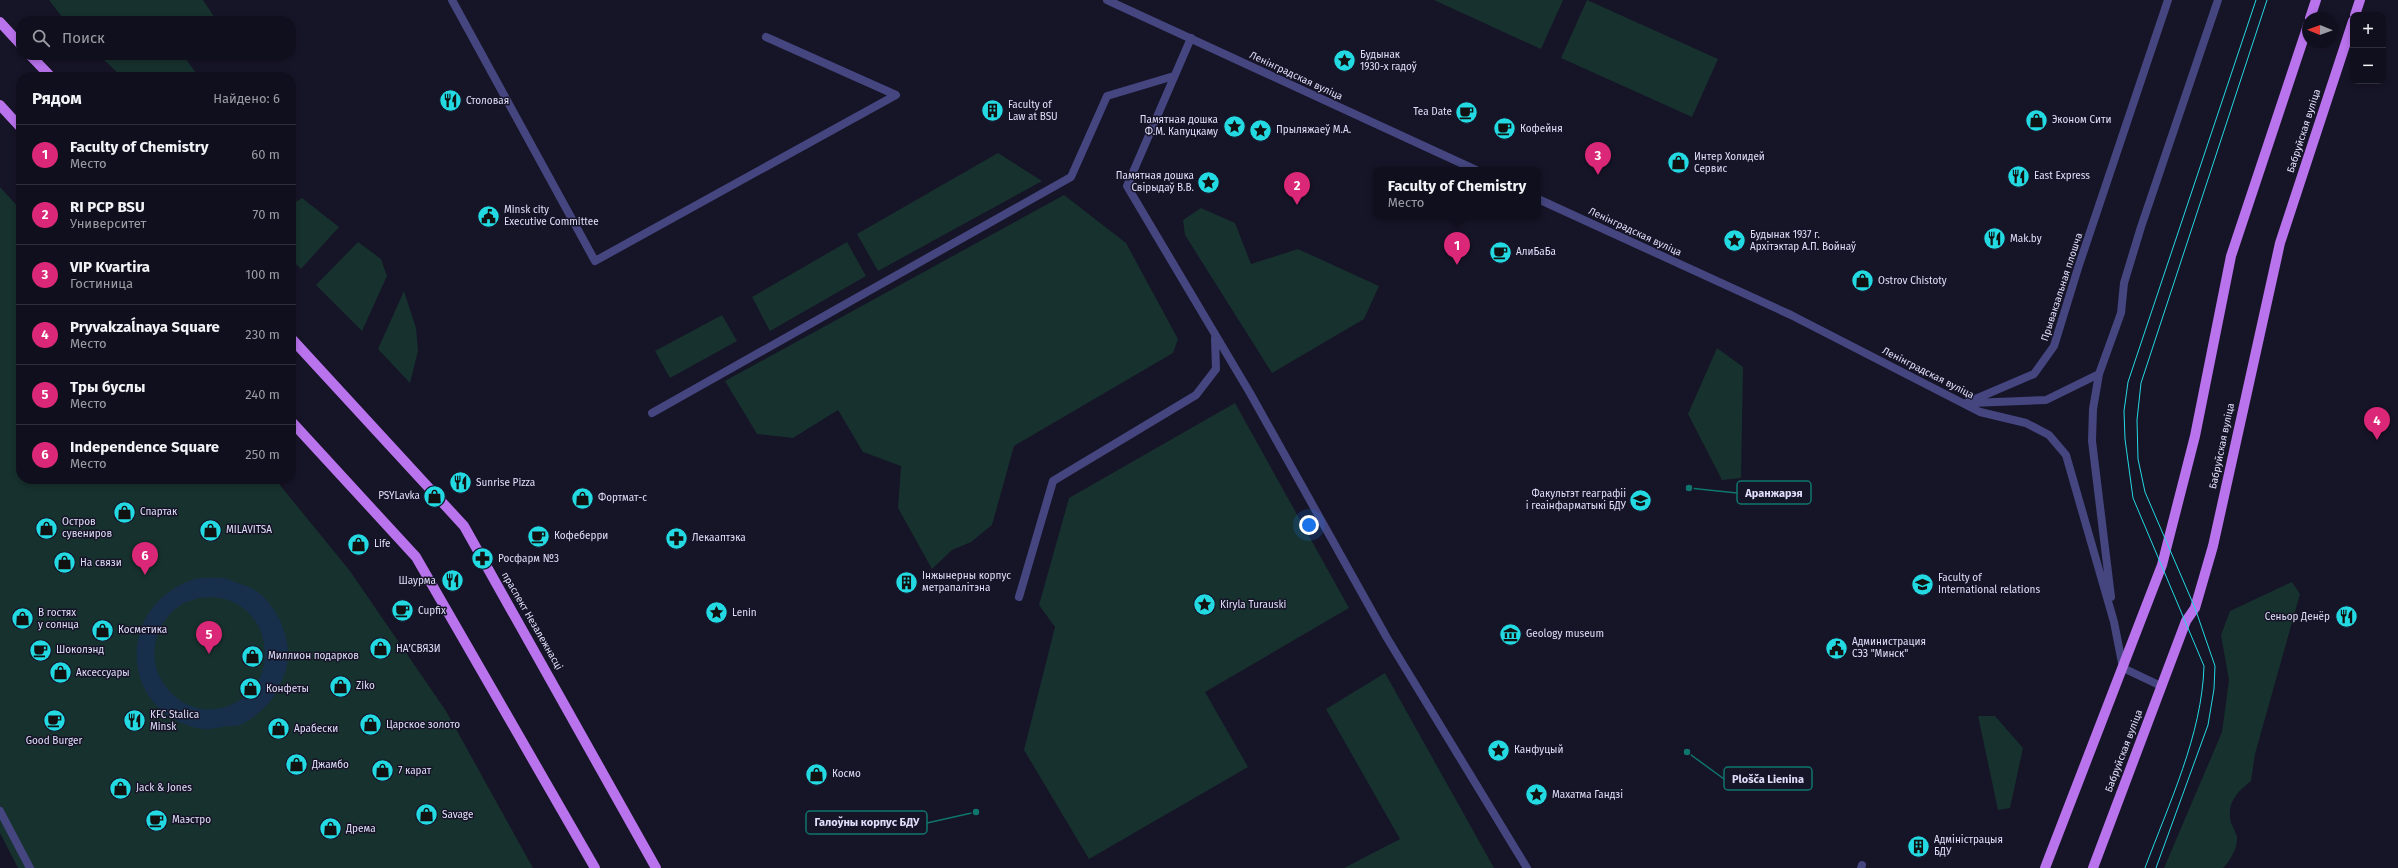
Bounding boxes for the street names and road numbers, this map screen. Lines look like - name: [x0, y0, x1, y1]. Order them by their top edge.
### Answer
- street label: Ленінградская вуліца: [1247, 48, 1345, 103]
- street label: Бабруйская вуліца: [2284, 87, 2323, 174]
- street label: Ленінградская вуліца: [1586, 204, 1684, 259]
- street label: Прывакзальная плошча: [2039, 231, 2085, 343]
- street label: Ленінградская вуліца: [1880, 344, 1976, 401]
- street label: Бабруйская вуліца: [2206, 402, 2237, 490]
- street label: праспект Незалежнасці: [499, 569, 566, 672]
- street label: Бабруйская вуліца: [2102, 708, 2145, 794]

